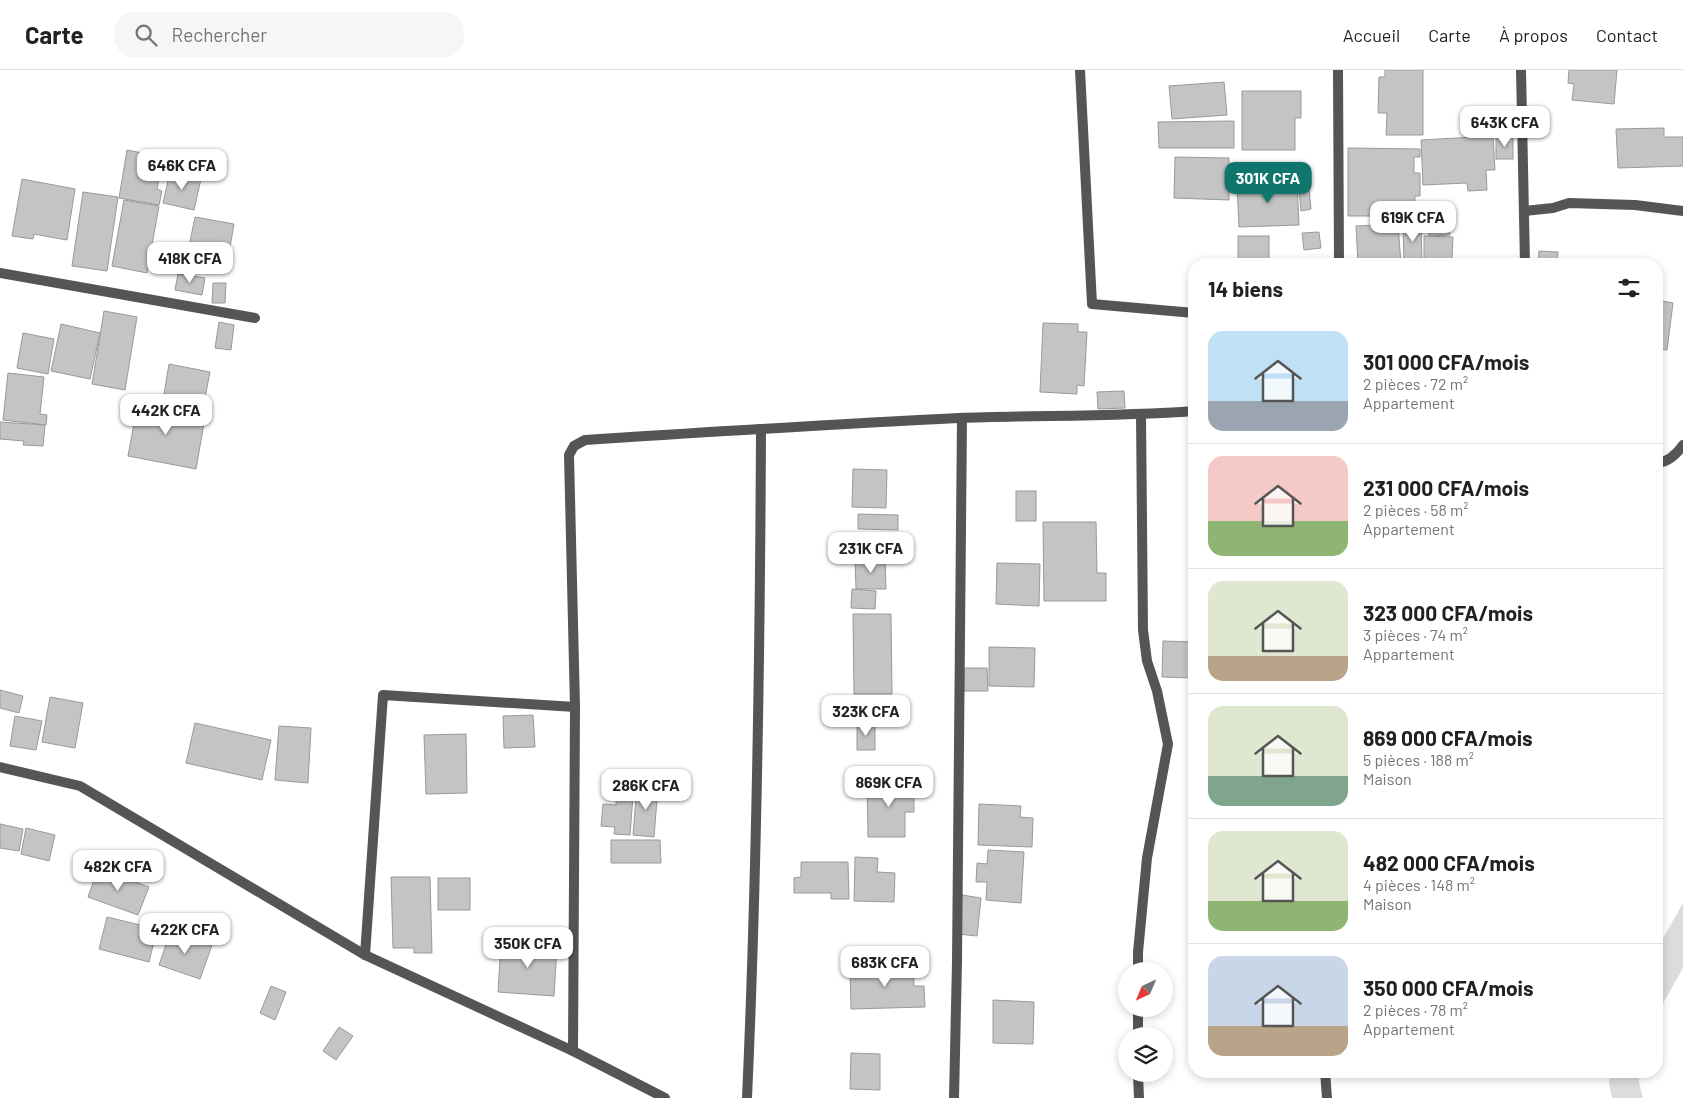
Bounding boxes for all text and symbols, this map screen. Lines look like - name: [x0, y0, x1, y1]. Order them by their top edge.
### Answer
- search box: [114, 12, 464, 57]
- text: Carte: [25, 20, 84, 49]
- icon: search: [132, 21, 160, 49]
- text: Rechercher: [172, 23, 267, 46]
- text: Accueil: [1343, 24, 1400, 46]
- text: Carte: [1428, 24, 1471, 46]
- text: À propos: [1499, 24, 1568, 46]
- text: Contact: [1596, 24, 1658, 46]
- pin: 643K CFA: [1453, 106, 1557, 148]
- text: 643K CFA: [1471, 112, 1539, 131]
- pin: 646K CFA: [130, 148, 234, 191]
- text: 646K CFA: [148, 155, 216, 174]
- pin: 301K CFA: [1216, 162, 1320, 204]
- text: 301K CFA: [1236, 168, 1300, 187]
- pin: 619K CFA: [1361, 200, 1465, 243]
- text: 619K CFA: [1381, 207, 1445, 226]
- pin: 418K CFA: [138, 242, 242, 284]
- text: 418K CFA: [158, 248, 222, 267]
- icon: filters: [1615, 274, 1643, 302]
- text: 14 biens: [1208, 276, 1283, 301]
- text: 301 000 CFA/mois: [1363, 349, 1529, 374]
- icon: home: [1248, 351, 1308, 411]
- text: 2 pièces · 72 m²: [1363, 374, 1468, 393]
- text: Appartement: [1363, 393, 1455, 412]
- pin: 442K CFA: [114, 394, 218, 436]
- text: 442K CFA: [131, 400, 201, 419]
- text: 231 000 CFA/mois: [1363, 475, 1529, 500]
- icon: home: [1248, 476, 1308, 536]
- text: 2 pièces · 58 m²: [1363, 500, 1469, 519]
- text: Appartement: [1363, 519, 1455, 538]
- pin: 231K CFA: [819, 532, 923, 574]
- text: 231K CFA: [839, 538, 903, 557]
- text: 323 000 CFA/mois: [1363, 600, 1533, 625]
- icon: home: [1248, 601, 1308, 661]
- text: 3 pièces · 74 m²: [1363, 625, 1468, 644]
- text: Appartement: [1363, 644, 1455, 663]
- pin: 323K CFA: [814, 694, 918, 737]
- text: 323K CFA: [832, 701, 900, 720]
- text: 869 000 CFA/mois: [1363, 725, 1533, 750]
- icon: home: [1248, 726, 1308, 786]
- text: 5 pièces · 188 m²: [1363, 750, 1474, 769]
- pin: 869K CFA: [837, 766, 941, 808]
- pin: 286K CFA: [594, 768, 698, 811]
- text: Maison: [1363, 769, 1412, 788]
- text: 869K CFA: [855, 772, 923, 791]
- text: 286K CFA: [612, 775, 680, 794]
- pin: 482K CFA: [66, 850, 170, 892]
- text: 482 000 CFA/mois: [1363, 850, 1535, 875]
- icon: home: [1248, 851, 1308, 911]
- text: 482K CFA: [84, 856, 152, 875]
- text: 4 pièces · 148 m²: [1363, 875, 1475, 894]
- text: Maison: [1363, 894, 1412, 913]
- pin: 422K CFA: [133, 912, 237, 955]
- text: 422K CFA: [151, 919, 220, 938]
- pin: 350K CFA: [476, 926, 580, 969]
- text: 350K CFA: [494, 933, 562, 952]
- pin: 683K CFA: [833, 946, 937, 988]
- text: 683K CFA: [851, 952, 919, 971]
- north arrow: [1118, 962, 1172, 1018]
- map controls: [1118, 962, 1173, 1082]
- text: 350 000 CFA/mois: [1363, 975, 1533, 1000]
- icon: home: [1248, 976, 1308, 1036]
- text: 2 pièces · 78 m²: [1363, 1000, 1468, 1019]
- text: Appartement: [1363, 1019, 1455, 1038]
- button: layers: [1118, 1027, 1173, 1082]

